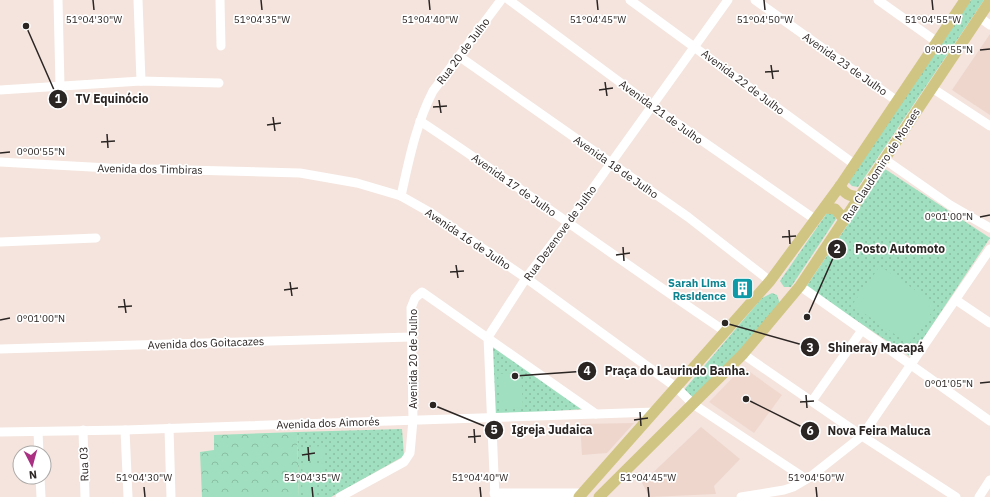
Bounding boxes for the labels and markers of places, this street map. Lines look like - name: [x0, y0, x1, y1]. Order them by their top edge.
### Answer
- callout: TV Equinócio: [48, 87, 157, 111]
- callout: Posto Automoto: [827, 237, 953, 261]
- place label: Sarah Lima Residence: [668, 276, 726, 303]
- building icon: Sarah Lima Residence: [729, 276, 755, 302]
- callout: Shineray Macapá: [800, 335, 932, 359]
- callout: Praça do Laurindo Banha.: [577, 359, 757, 383]
- callout: Igreja Judaica: [484, 418, 601, 442]
- callout: Nova Feira Maluca: [800, 419, 939, 443]

